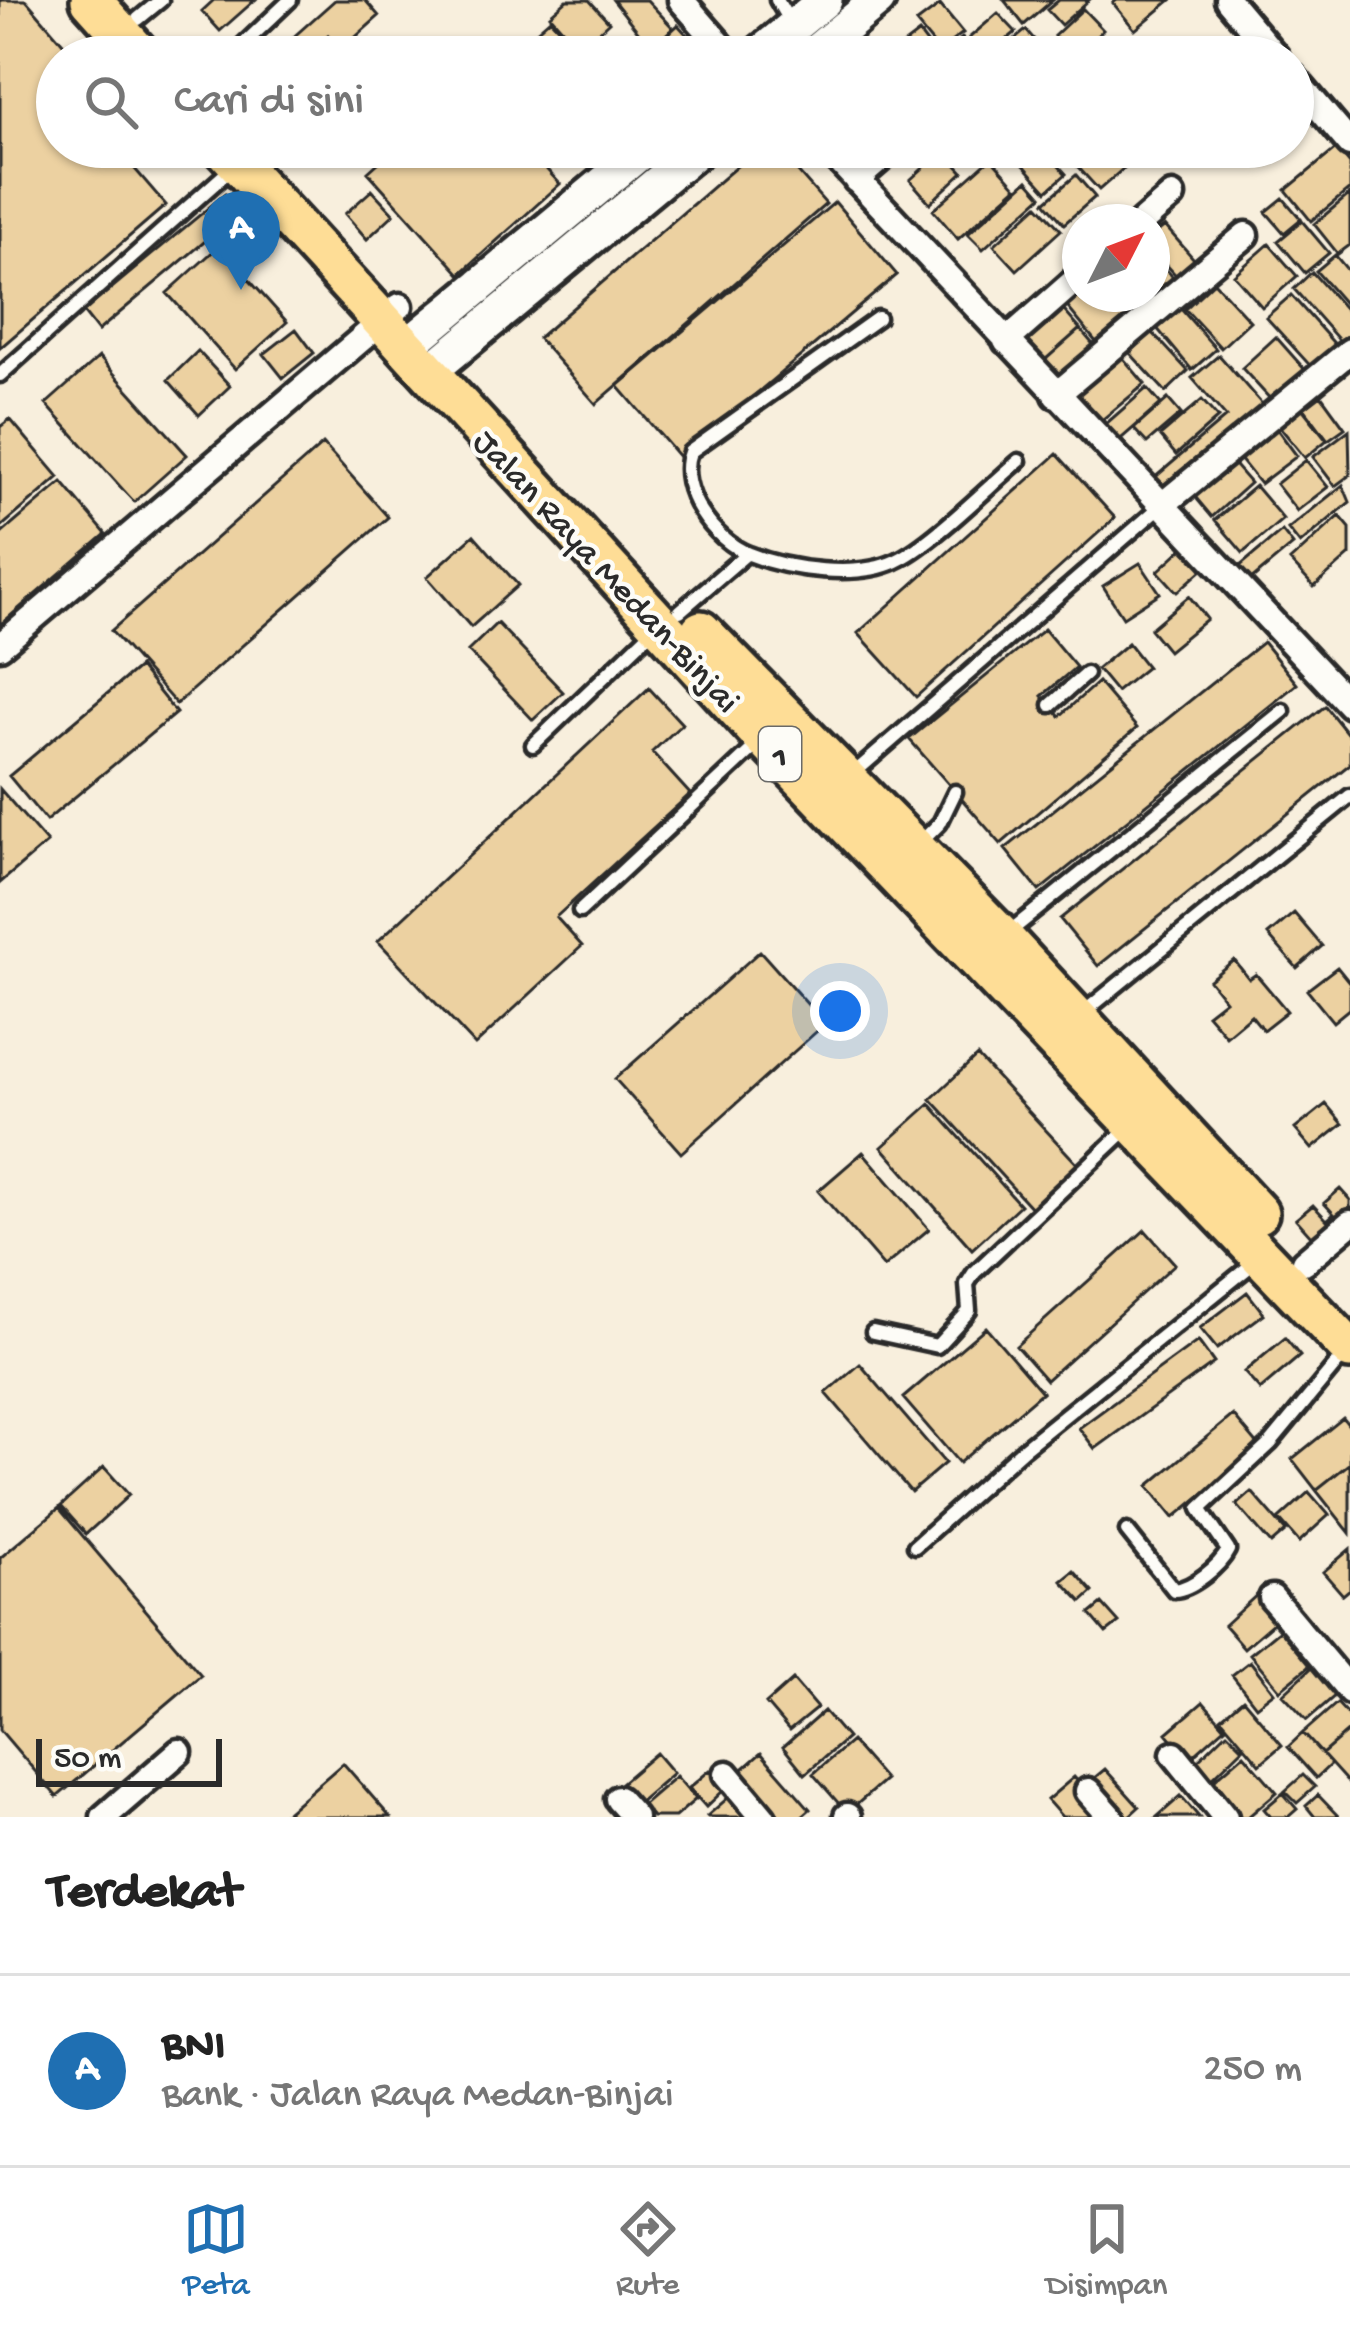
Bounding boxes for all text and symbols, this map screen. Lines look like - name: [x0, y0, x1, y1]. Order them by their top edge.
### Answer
- search box: [36, 36, 1314, 168]
- icon: search: [78, 69, 144, 135]
- text: Cari di sini: [174, 76, 364, 129]
- pin: A: [202, 191, 280, 290]
- north arrow: [1062, 204, 1170, 312]
- street label: Jalan Raya Medan-Binjai: [462, 423, 747, 724]
- road number: 1: [759, 727, 801, 781]
- your location: [810, 981, 870, 1041]
- scale bar: [36, 1733, 222, 1786]
- text: 50 m: [54, 1741, 121, 1779]
- text: Terdekat: [48, 1865, 240, 1925]
- text: BNI: [162, 2021, 225, 2074]
- text: A: [75, 2048, 99, 2094]
- text: 250 m: [1203, 2048, 1302, 2094]
- text: Bank · Jalan Raya Medan-Binjai: [162, 2074, 674, 2120]
- tab: Peta: [183, 2196, 250, 2306]
- tab: Rute: [615, 2196, 681, 2306]
- tab: Disimpan: [1046, 2196, 1167, 2306]

